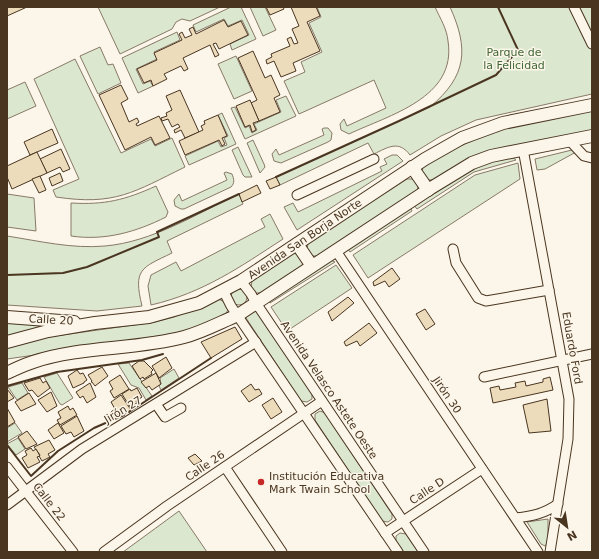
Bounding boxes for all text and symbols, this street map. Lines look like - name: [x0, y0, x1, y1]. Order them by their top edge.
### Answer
- park label: Parque de la Felicidad: [483, 46, 545, 72]
- street label: Avenida San Borja Norte: [246, 196, 364, 282]
- street label: Eduardo Ford: [559, 311, 585, 385]
- street label: Calle 20: [28, 312, 74, 328]
- street label: Avenida Velasco Astete Oeste: [278, 318, 380, 462]
- street label: Jirón 30: [429, 373, 464, 416]
- street label: Jirón 27: [101, 394, 144, 427]
- street label: Calle 26: [183, 448, 227, 484]
- place label: Institución Educativa Mark Twain School: [269, 470, 384, 496]
- street label: Calle D: [407, 475, 447, 507]
- marker: Institución Educativa Mark Twain School: [256, 477, 266, 487]
- street label: Calle 22: [30, 480, 68, 524]
- north arrow: [547, 507, 587, 547]
- text: N: [565, 527, 579, 543]

